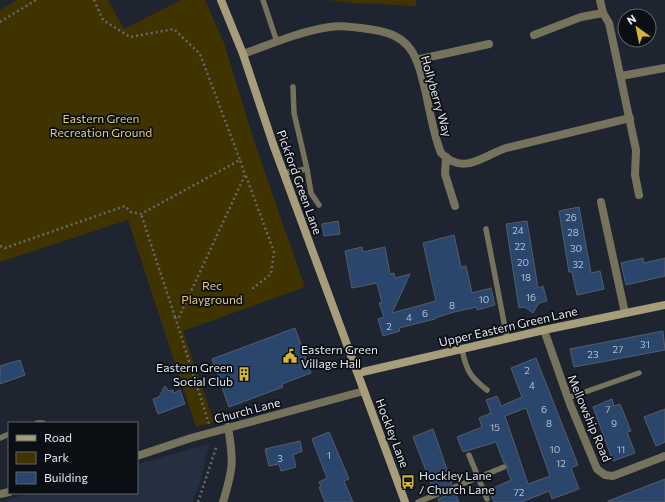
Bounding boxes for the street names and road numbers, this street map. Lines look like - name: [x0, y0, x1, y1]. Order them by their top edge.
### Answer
- street label: Hollyberry Way: [419, 54, 455, 138]
- street label: Pickford Green Lane: [275, 128, 325, 236]
- street label: Upper Eastern Green Lane: [437, 303, 579, 349]
- street label: Mellowship Road: [565, 372, 615, 464]
- street label: Church Lane: [212, 394, 282, 426]
- street label: Hockley Lane: [373, 397, 413, 469]

